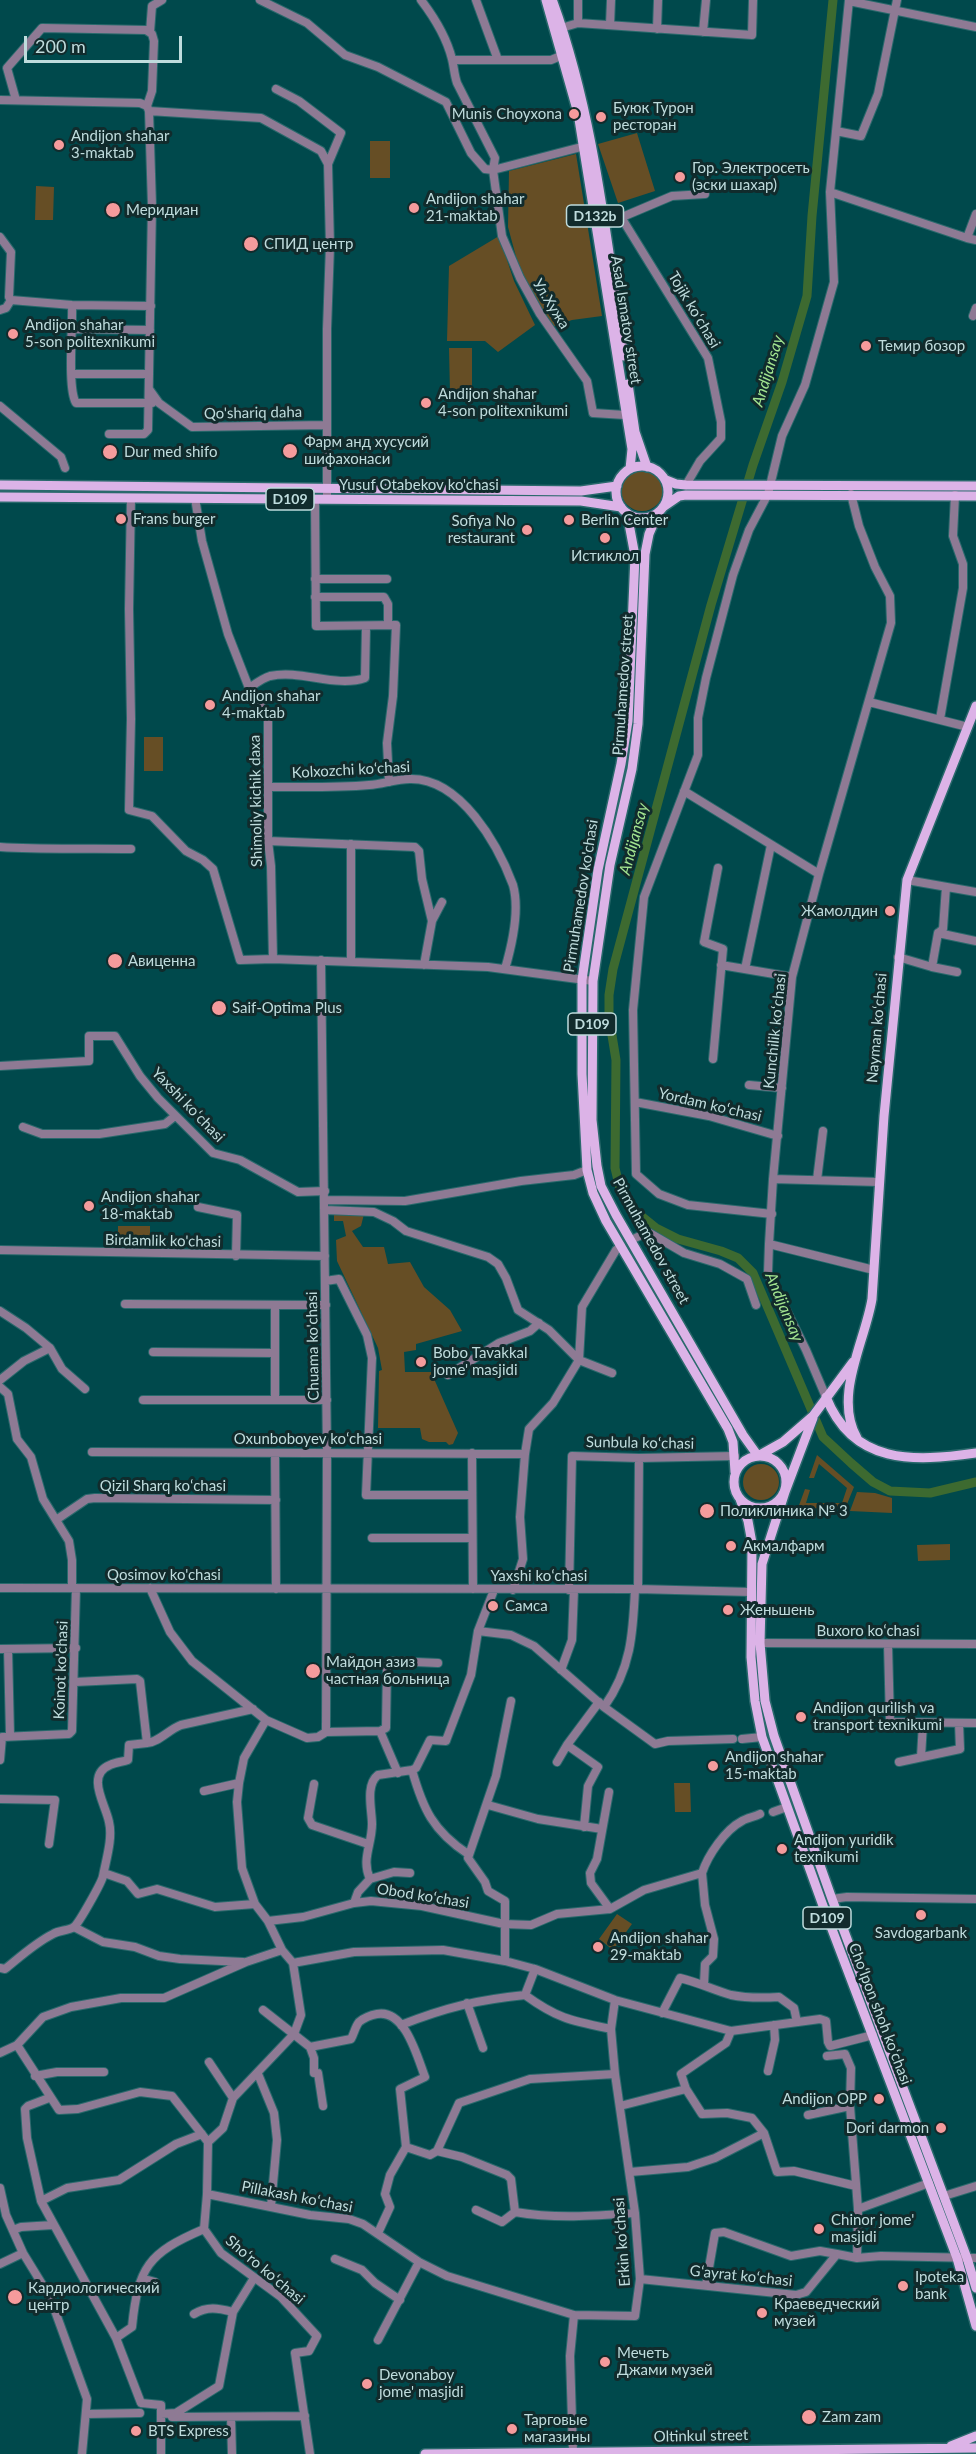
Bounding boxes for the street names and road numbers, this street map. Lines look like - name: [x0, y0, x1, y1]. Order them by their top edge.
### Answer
- road number: D132b: [566, 205, 624, 227]
- street label: Asad Ismatov street: [607, 254, 645, 386]
- street label: Tojik koʻchasi: [664, 268, 724, 352]
- street label: Ул.Хужа: [529, 276, 573, 332]
- street label: Qo'shariq daha: [204, 403, 302, 423]
- street label: Yusuf Otabekov ko'chasi: [339, 476, 499, 494]
- road number: D109: [266, 488, 314, 510]
- street label: Pirmuhamedov street: [609, 614, 637, 756]
- street label: Shimoliy kichik daxa: [246, 735, 266, 867]
- street label: Kolxozchi koʻchasi: [291, 758, 411, 782]
- street label: Pirmuhamedov ko'chasi: [560, 818, 602, 974]
- street label: Kunchilik koʻchasi: [760, 972, 790, 1090]
- street label: Nayman koʻchasi: [863, 972, 891, 1084]
- road number: D109: [568, 1013, 616, 1035]
- street label: Yaxshi koʻchasi: [148, 1064, 228, 1146]
- street label: Yordam koʻchasi: [657, 1084, 763, 1126]
- street label: Pirmuhamedov street: [609, 1175, 693, 1307]
- street label: Birdamlik ko'chasi: [105, 1231, 221, 1251]
- street label: Chuama ko'chasi: [303, 1291, 323, 1401]
- street label: Oxunboboyev koʻchasi: [234, 1430, 382, 1448]
- street label: Sunbula koʻchasi: [586, 1433, 694, 1453]
- street label: Qizil Sharq koʻchasi: [100, 1477, 226, 1495]
- street label: Qosimov ko'chasi: [107, 1566, 221, 1584]
- street label: Yaxshi koʻchasi: [491, 1567, 587, 1585]
- street label: Koinot ko'chasi: [50, 1620, 72, 1720]
- street label: Buxoro koʻchasi: [816, 1622, 920, 1640]
- street label: Obod koʻchasi: [376, 1880, 470, 1912]
- road number: D109: [803, 1907, 851, 1929]
- street label: Choʻlpon shoh koʻchasi: [845, 1941, 915, 2087]
- street label: Pillakash koʻchasi: [240, 2177, 354, 2217]
- street label: Erkin koʻchasi: [610, 2197, 634, 2287]
- street label: Shoʻro koʻchasi: [222, 2232, 308, 2308]
- street label: Gʻayrat koʻchasi: [689, 2262, 793, 2290]
- street label: Oltinkul street: [654, 2426, 748, 2446]

